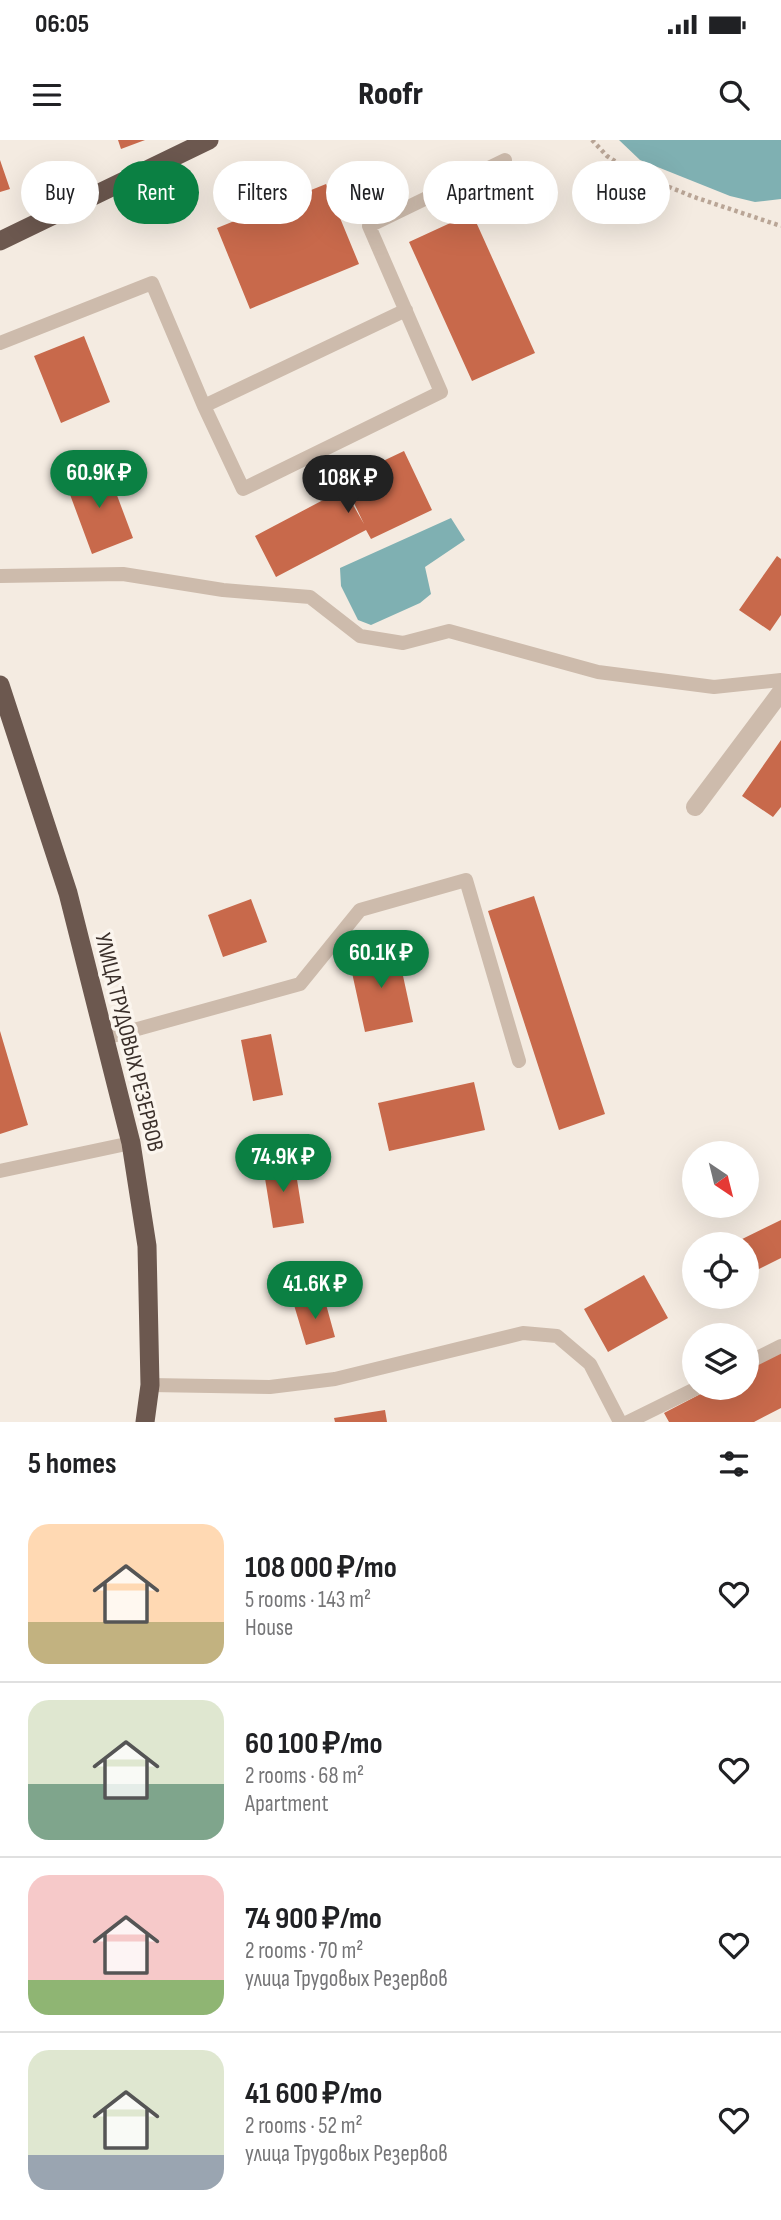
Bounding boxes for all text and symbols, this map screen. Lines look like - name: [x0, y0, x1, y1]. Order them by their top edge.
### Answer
- text: 06:05: [35, 9, 89, 40]
- text: Roofr: [358, 75, 423, 114]
- icon: menu: [28, 76, 66, 114]
- icon: search: [715, 76, 753, 114]
- chip: Buy: [21, 161, 99, 224]
- chip: Rent: [113, 161, 199, 224]
- chip: Filters: [213, 161, 312, 224]
- chip: New: [326, 161, 409, 224]
- chip: Apartment: [423, 161, 558, 224]
- chip: House: [572, 161, 670, 224]
- pin: 60.9K ₽: [34, 450, 164, 510]
- pin: 108K ₽: [291, 456, 405, 515]
- text: 60.9K ₽: [66, 459, 132, 487]
- text: 108K ₽: [318, 464, 378, 492]
- street label: УЛИЦА ТРУДОВЫХ РЕЗЕРВОВ: [88, 930, 170, 1154]
- pin: 60.1K ₽: [316, 930, 446, 990]
- text: 60.1K ₽: [349, 939, 413, 967]
- pin: 74.9K ₽: [218, 1135, 348, 1194]
- north arrow: [682, 1141, 760, 1218]
- map controls: [682, 1141, 759, 1400]
- text: 74.9K ₽: [251, 1143, 315, 1171]
- button: locate: [682, 1232, 759, 1309]
- pin: 41.6K ₽: [250, 1262, 380, 1321]
- text: 41.6K ₽: [283, 1270, 347, 1298]
- button: layers: [682, 1323, 759, 1400]
- icon: filters: [715, 1445, 753, 1483]
- text: 5 homes: [28, 1446, 117, 1482]
- text: 108 000 ₽/mo: [245, 1550, 397, 1586]
- icon: home: [84, 1552, 168, 1636]
- icon: heart: [715, 1575, 753, 1613]
- text: 5 rooms · 143 m²: [245, 1586, 371, 1614]
- text: House: [245, 1614, 293, 1642]
- text: 60 100 ₽/mo: [245, 1726, 383, 1762]
- icon: home: [84, 1728, 168, 1812]
- icon: heart: [715, 1751, 753, 1789]
- text: 2 rooms · 68 m²: [245, 1762, 364, 1790]
- text: Apartment: [245, 1790, 329, 1818]
- text: 74 900 ₽/mo: [245, 1901, 382, 1937]
- icon: home: [84, 1903, 168, 1987]
- icon: heart: [715, 1926, 753, 1964]
- text: 2 rooms · 70 m²: [245, 1937, 363, 1965]
- text: улица Трудовых Резервов: [245, 1965, 448, 1993]
- text: 41 600 ₽/mo: [245, 2076, 382, 2112]
- icon: home: [84, 2078, 168, 2162]
- icon: heart: [715, 2101, 753, 2139]
- text: 2 rooms · 52 m²: [245, 2112, 363, 2140]
- text: улица Трудовых Резервов: [245, 2140, 448, 2168]

